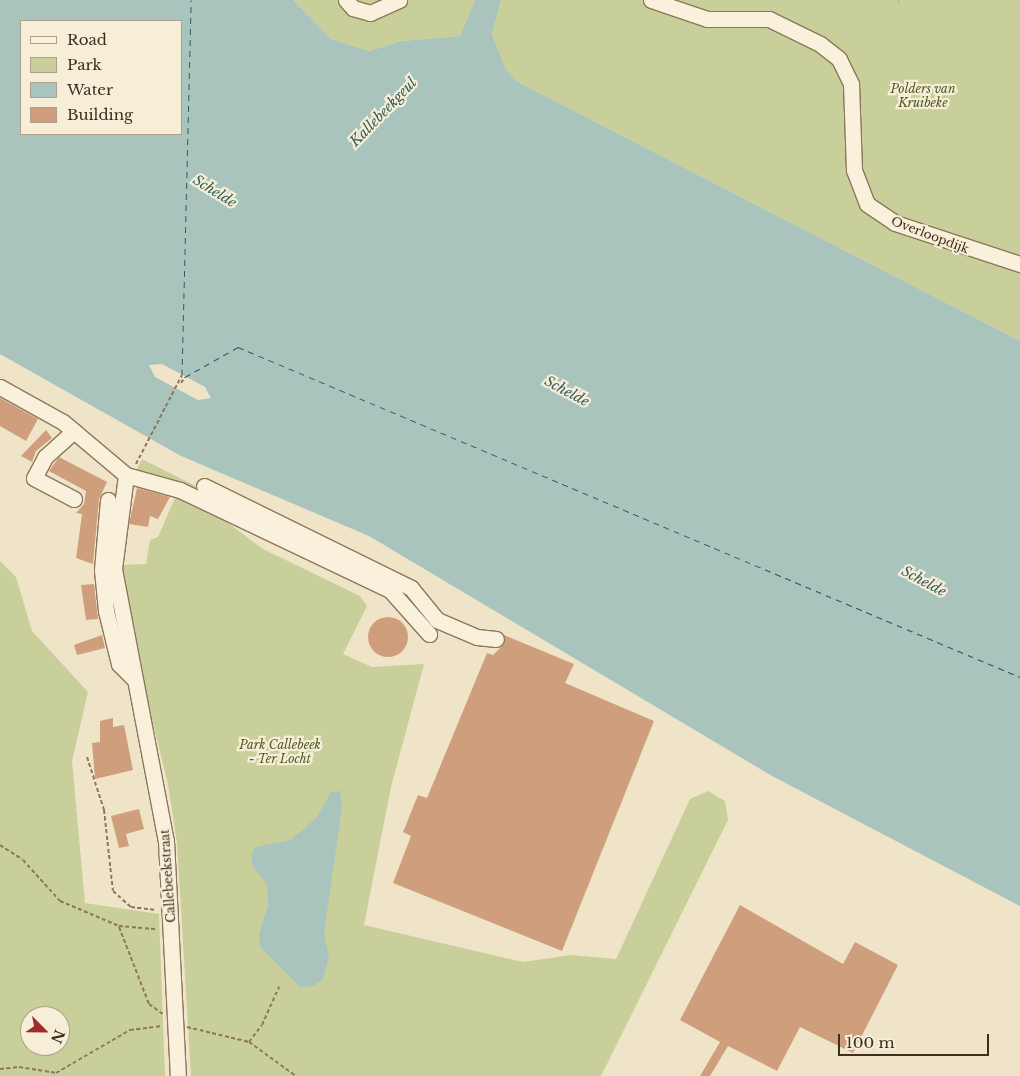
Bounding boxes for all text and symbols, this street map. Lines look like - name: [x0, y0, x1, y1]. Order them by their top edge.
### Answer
- legend: [20, 20, 182, 135]
- text: Road: [67, 30, 107, 49]
- text: Park: [67, 55, 102, 74]
- water label: Kallebeekgeul: [346, 74, 420, 150]
- text: Water: [67, 80, 113, 99]
- park label: Polders van Kruibeke: [890, 82, 956, 110]
- text: Building: [67, 105, 133, 124]
- water label: Schelde: [190, 171, 240, 211]
- street label: Overloopdijk: [889, 214, 971, 256]
- water label: Schelde: [542, 372, 592, 410]
- water label: Schelde: [899, 562, 949, 600]
- park label: Park Callebeek - Ter Locht: [239, 738, 321, 766]
- street label: Callebeekstraat: [158, 829, 178, 923]
- north arrow: [20, 1006, 70, 1056]
- scale bar: [840, 1024, 991, 1056]
- text: N: [47, 1027, 69, 1046]
- text: 100 m: [846, 1033, 895, 1052]

